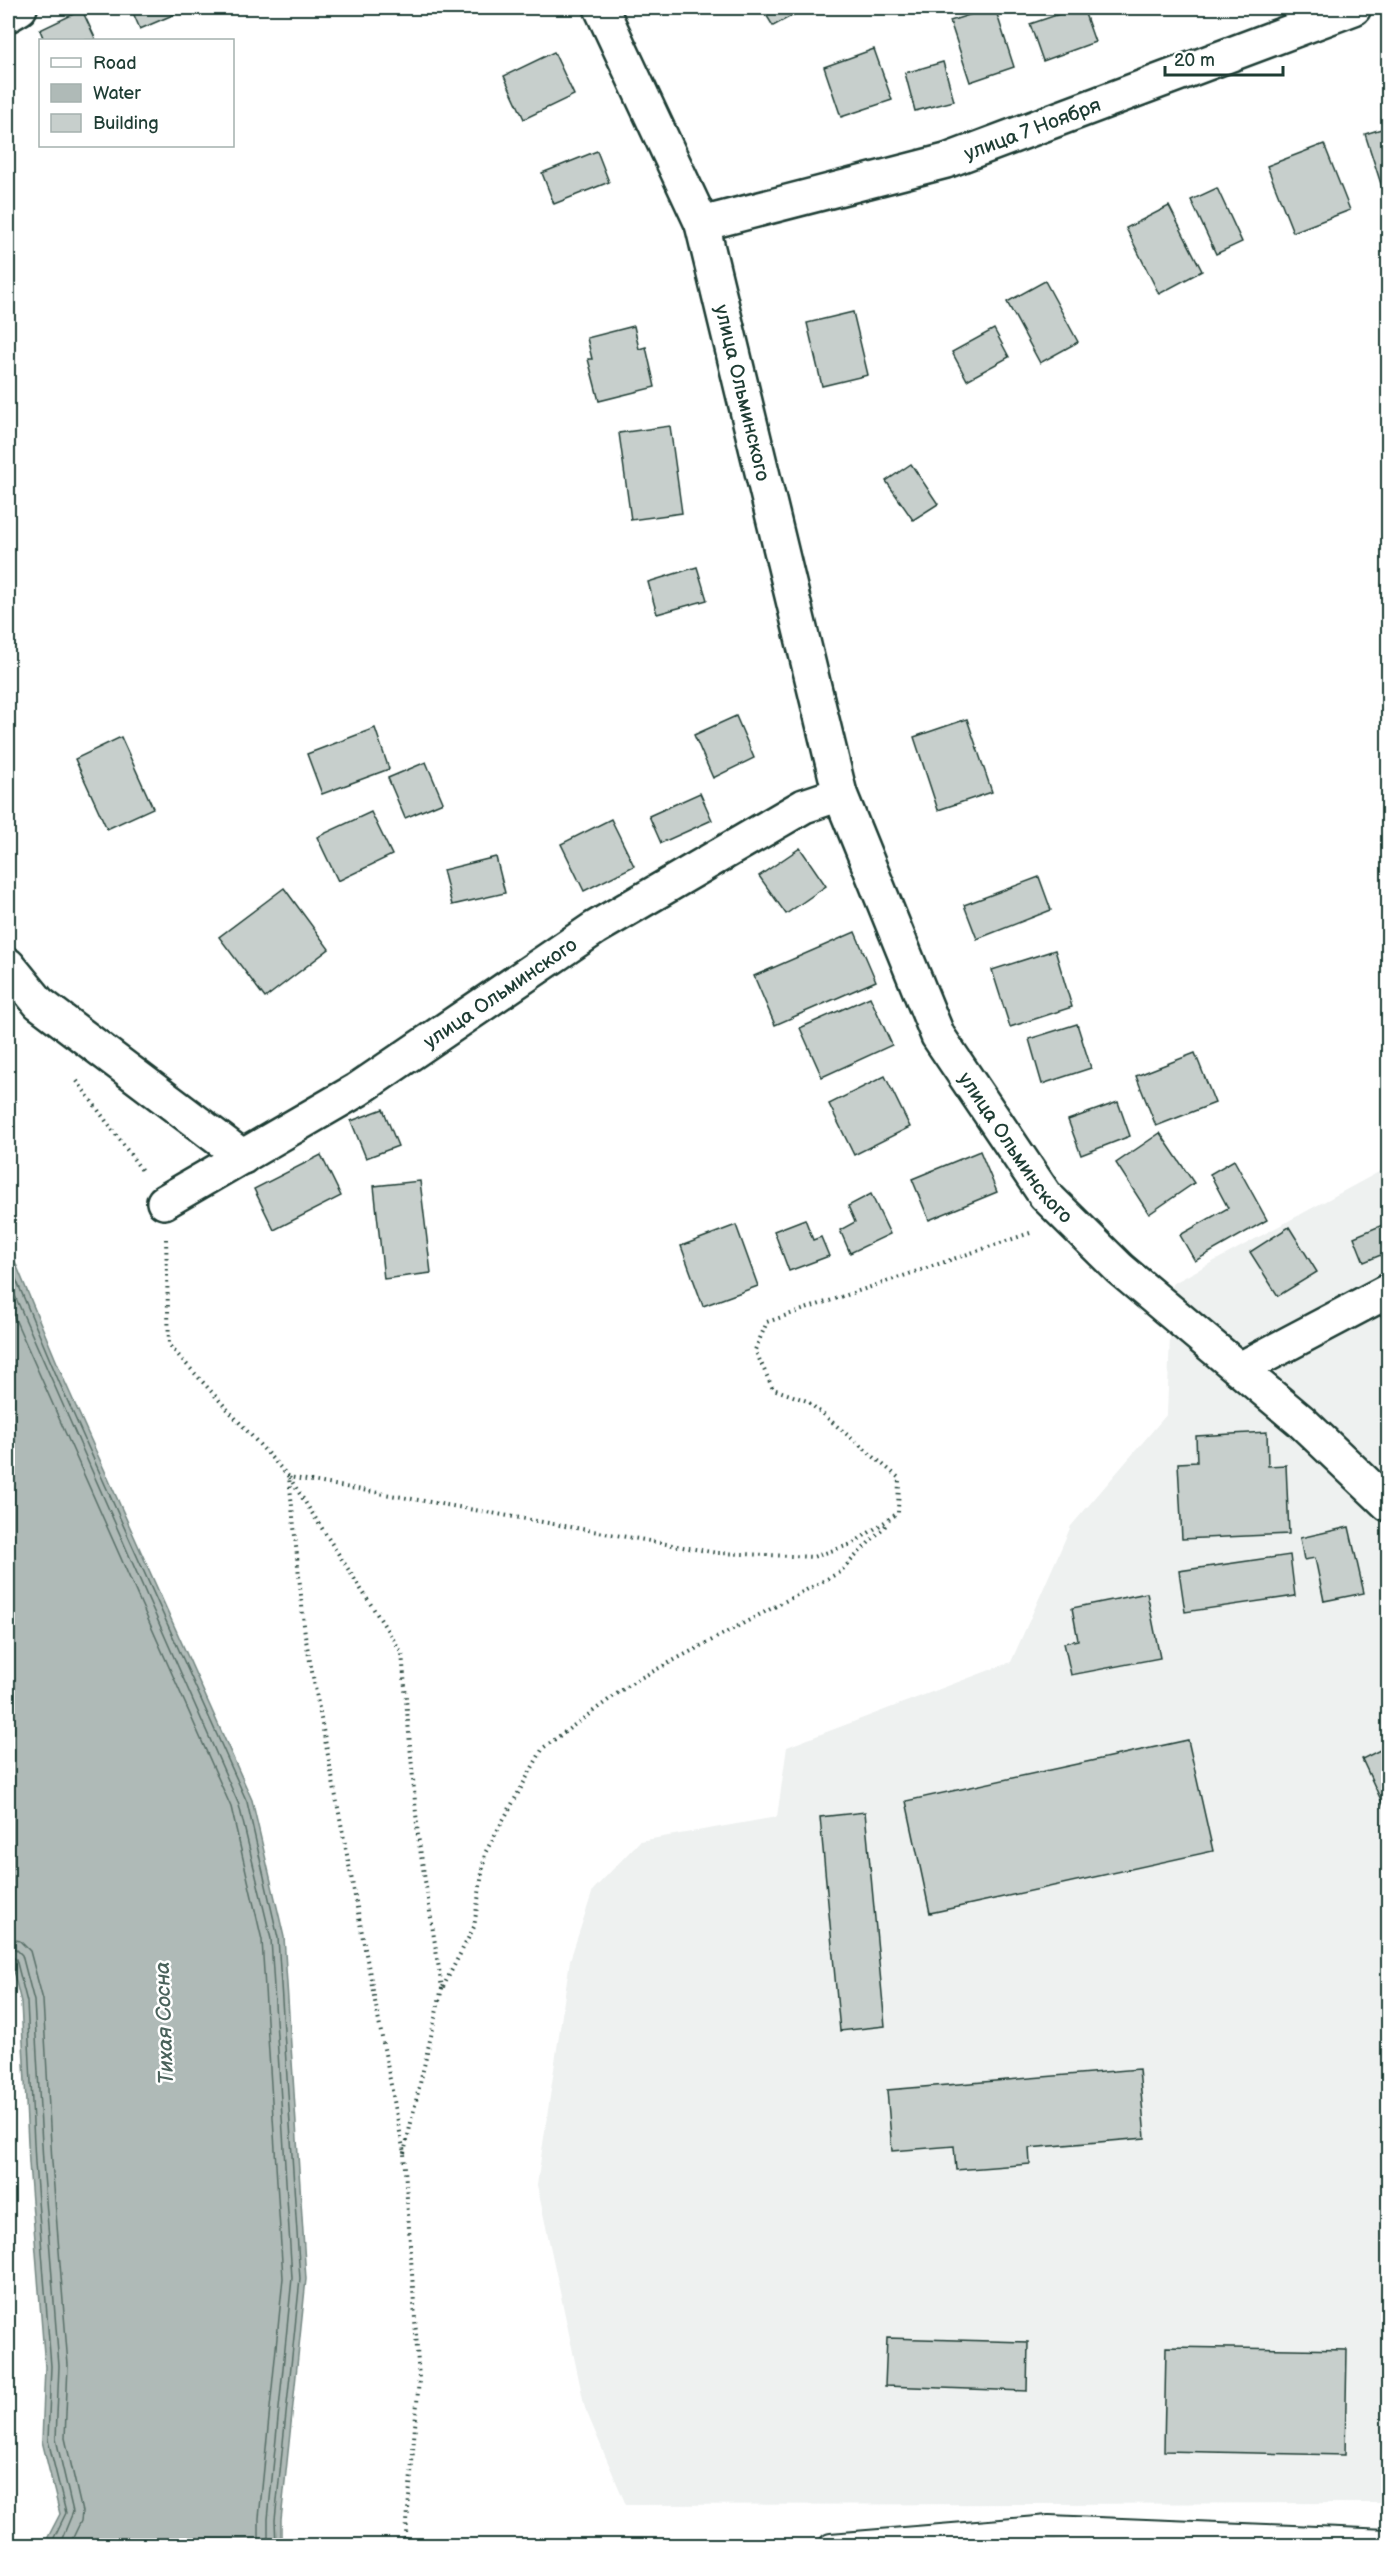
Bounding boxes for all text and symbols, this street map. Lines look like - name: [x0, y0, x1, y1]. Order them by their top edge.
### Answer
- legend: [39, 39, 234, 147]
- scale bar: [1165, 39, 1284, 77]
- text: 20 m: [1174, 50, 1215, 71]
- text: Road: [93, 53, 137, 74]
- text: Water: [93, 83, 141, 104]
- street label: улица 7 Ноября: [961, 93, 1104, 166]
- text: Building: [93, 113, 159, 134]
- street label: улица Ольминского: [709, 302, 775, 483]
- street label: улица Ольминского: [419, 933, 582, 1054]
- street label: улица Ольминского: [953, 1068, 1077, 1229]
- water label: Тихая Сосна: [150, 1961, 179, 2085]

